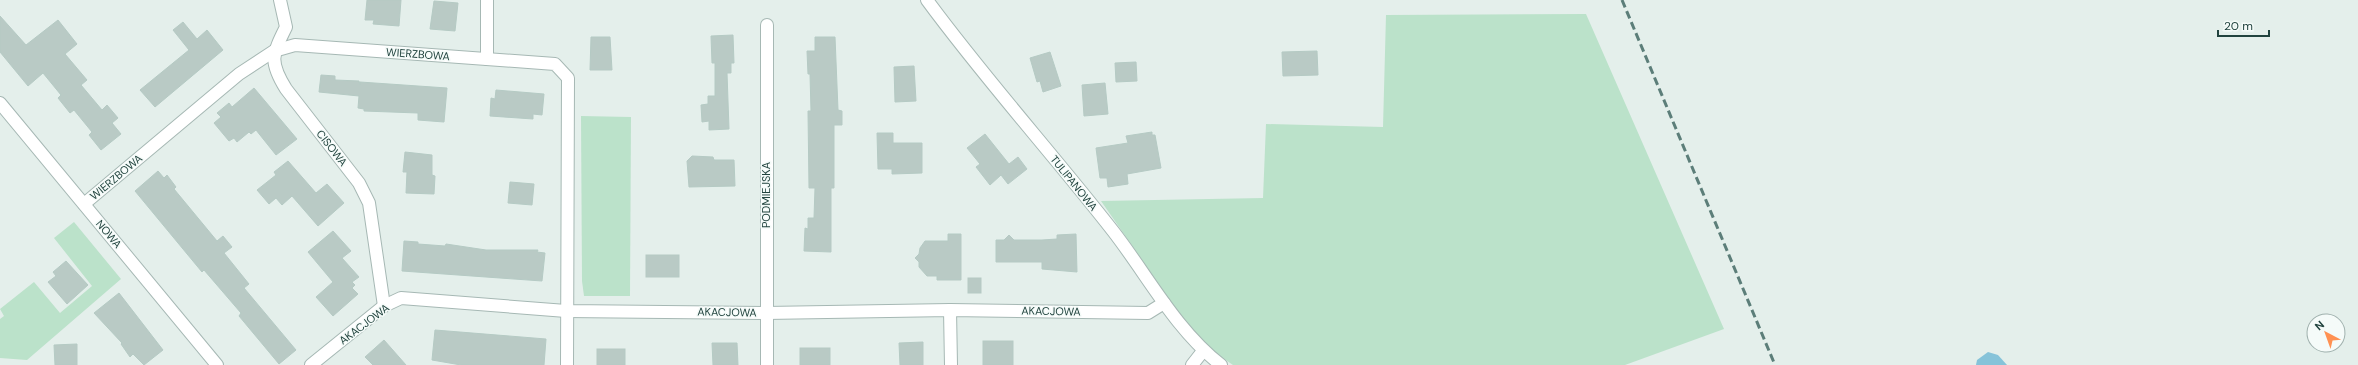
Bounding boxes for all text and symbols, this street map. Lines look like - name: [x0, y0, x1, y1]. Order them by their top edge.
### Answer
- scale bar: [2218, 12, 2269, 38]
- text: 20 m: [2224, 18, 2253, 34]
- street label: WIERZBOWA: [386, 45, 450, 63]
- street label: CISOWA: [313, 127, 351, 169]
- street label: WIERZBOWA: [87, 151, 145, 203]
- street label: TULIPANOWA: [1047, 152, 1101, 214]
- street label: PODMIEJSKA: [759, 162, 773, 228]
- street label: NOWA: [93, 217, 125, 251]
- street label: AKACJOWA: [336, 301, 392, 347]
- street label: AKACJOWA: [1021, 303, 1081, 319]
- street label: AKACJOWA: [697, 304, 757, 320]
- north arrow: [2306, 313, 2346, 353]
- text: N: [2312, 318, 2327, 333]

